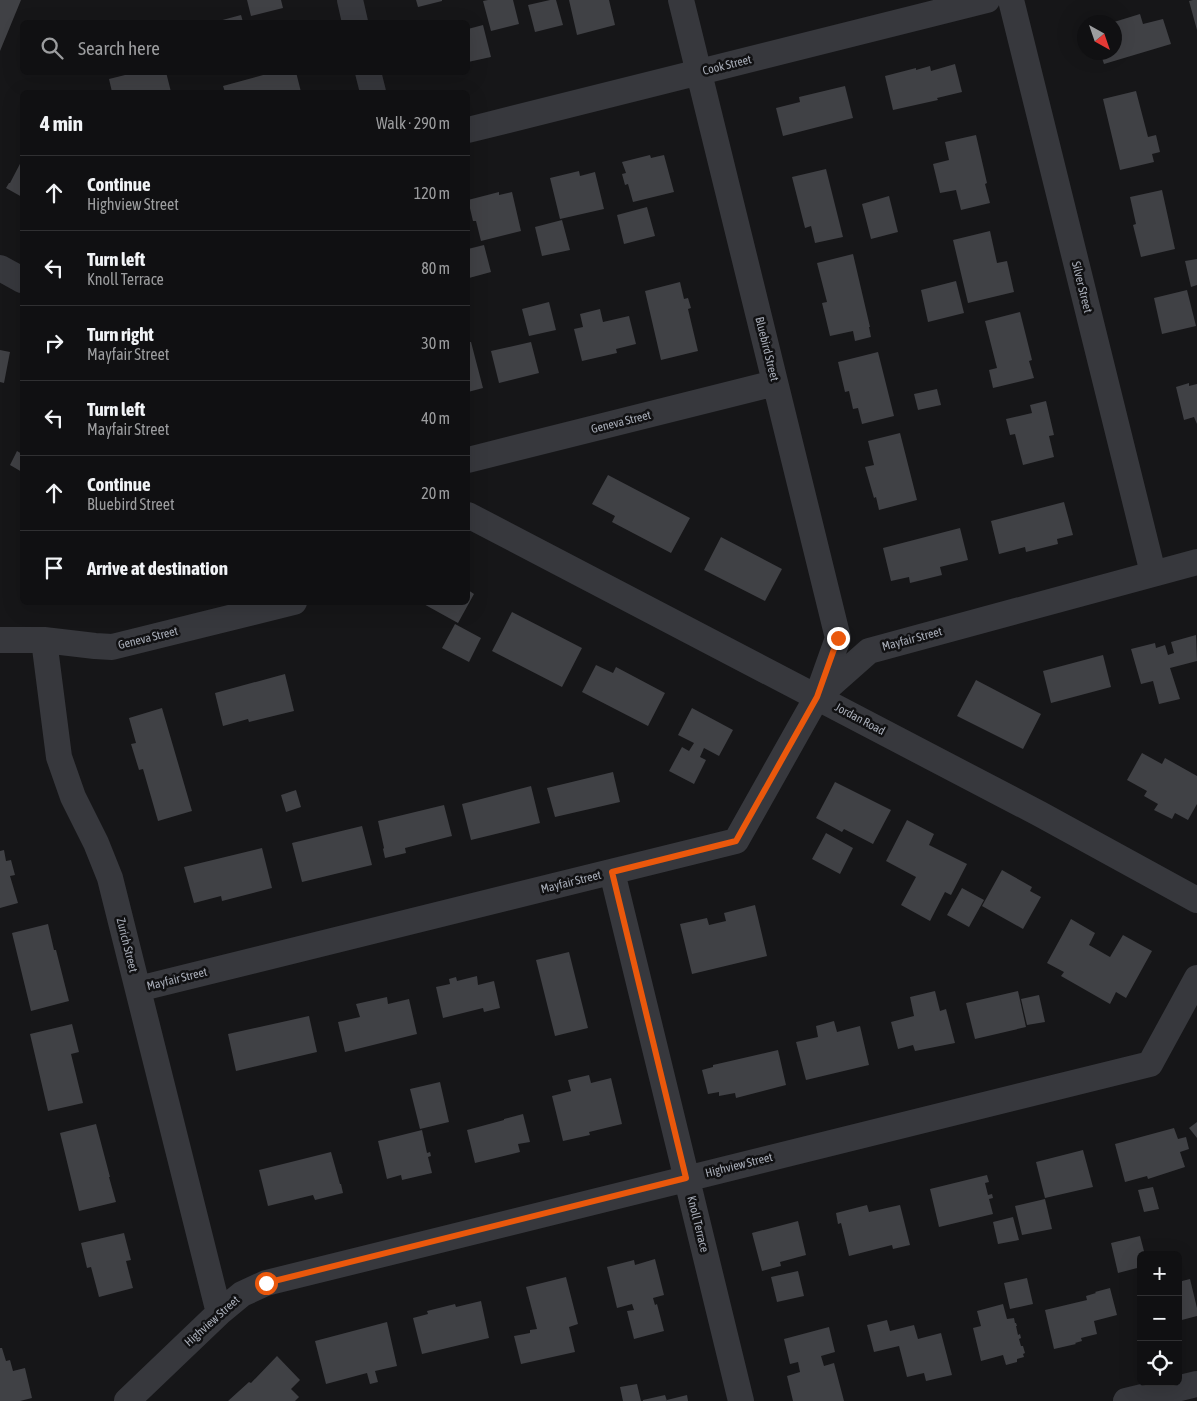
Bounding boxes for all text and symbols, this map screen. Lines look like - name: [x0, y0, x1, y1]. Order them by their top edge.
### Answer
- north arrow: [1077, 15, 1122, 60]
- search box: [20, 20, 470, 75]
- icon: search: [38, 34, 66, 62]
- text: Search here: [78, 37, 160, 59]
- street label: Cook Street: [701, 52, 753, 78]
- text: 4 min: [40, 111, 83, 135]
- text: Walk · 290 m: [376, 114, 450, 132]
- text: Continue: [87, 173, 151, 195]
- icon: ahead: [40, 179, 68, 207]
- text: 120 m: [414, 184, 450, 202]
- text: Highview Street: [87, 195, 179, 213]
- text: Turn left: [87, 248, 145, 270]
- icon: left: [40, 254, 68, 282]
- text: 80 m: [421, 259, 450, 277]
- street label: Silver Street: [1069, 260, 1095, 315]
- text: Knoll Terrace: [87, 270, 164, 288]
- street label: Bluebird Street: [752, 315, 782, 383]
- text: Turn right: [87, 323, 154, 345]
- icon: right: [40, 329, 68, 357]
- text: 30 m: [421, 334, 450, 352]
- text: Mayfair Street: [87, 345, 169, 363]
- text: Turn left: [87, 398, 145, 420]
- icon: left: [40, 404, 68, 432]
- street label: Geneva Street: [590, 408, 653, 436]
- text: 40 m: [421, 409, 450, 427]
- text: Mayfair Street: [87, 420, 169, 438]
- text: Continue: [87, 473, 151, 495]
- icon: ahead: [40, 479, 68, 507]
- text: 20 m: [421, 484, 450, 502]
- text: Bluebird Street: [87, 495, 175, 513]
- icon: arrive: [40, 554, 68, 582]
- text: Arrive at destination: [87, 557, 228, 579]
- street label: Geneva Street: [117, 624, 180, 652]
- street label: Mayfair Street: [880, 624, 944, 654]
- route end: [827, 627, 850, 650]
- street label: Jordan Road: [833, 700, 887, 738]
- street label: Mayfair Street: [539, 868, 603, 896]
- street label: Zurich Street: [113, 916, 141, 974]
- street label: Mayfair Street: [145, 965, 209, 993]
- street label: Highview Street: [704, 1150, 775, 1180]
- street label: Knoll Terrace: [684, 1194, 712, 1254]
- map controls: [1137, 1251, 1182, 1386]
- button: +: [1137, 1251, 1182, 1296]
- route start: [255, 1272, 278, 1295]
- street label: Highview Street: [182, 1292, 243, 1349]
- button: −: [1137, 1296, 1182, 1341]
- button: locate: [1137, 1341, 1182, 1386]

